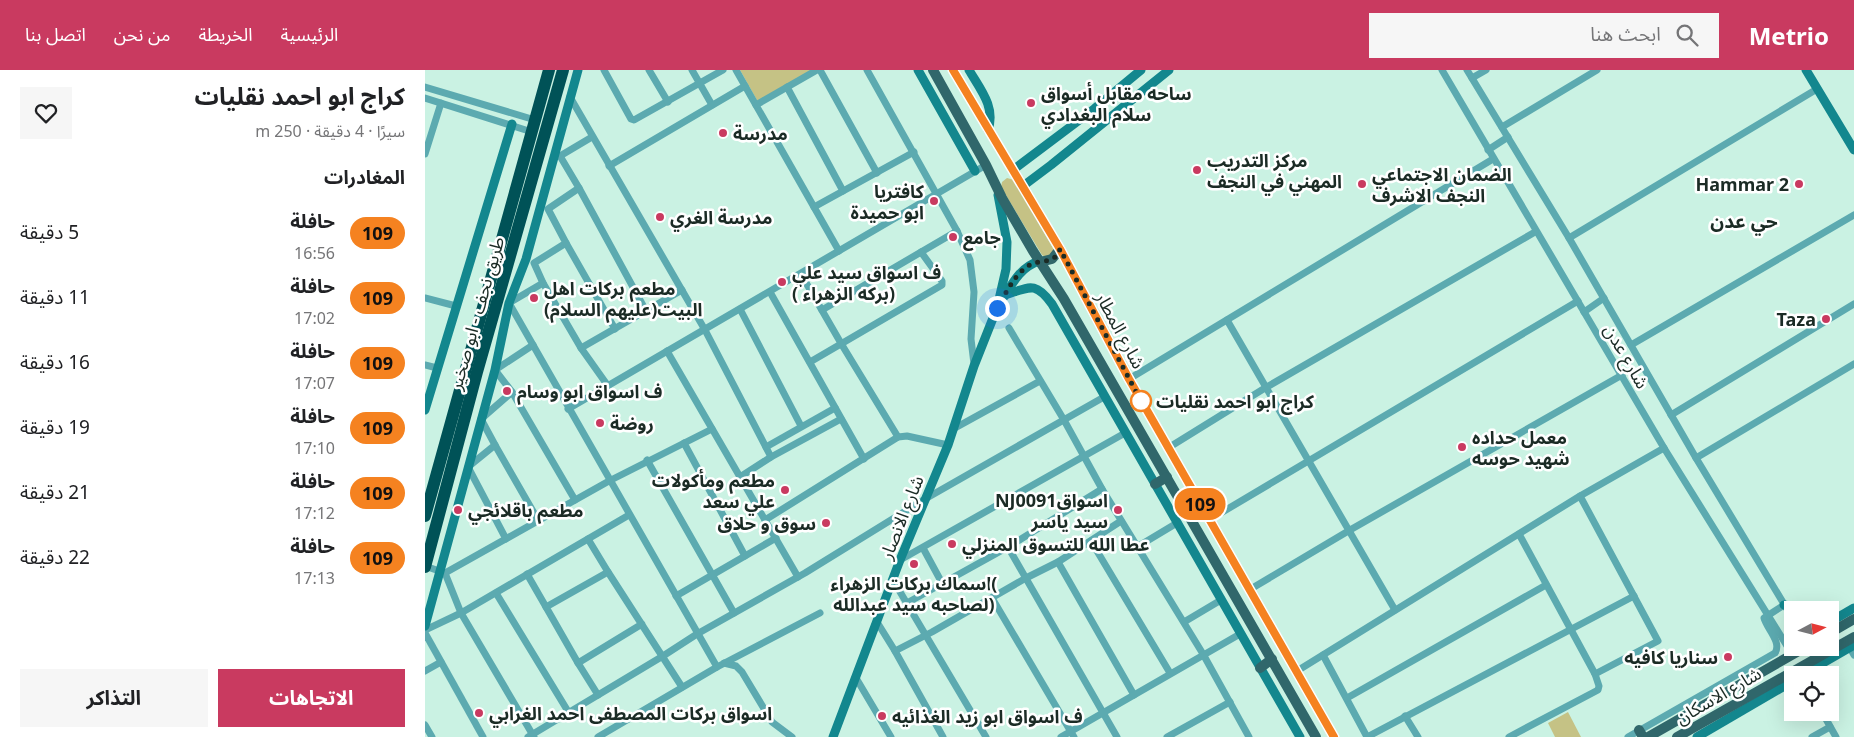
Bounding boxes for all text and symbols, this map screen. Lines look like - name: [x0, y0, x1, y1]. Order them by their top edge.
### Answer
- search box: [1369, 13, 1719, 58]
- text: Metrio: [1749, 19, 1829, 52]
- text: ابحث هنا: [1590, 21, 1661, 47]
- icon: search: [1673, 21, 1701, 49]
- text: اتصل بنا: [25, 22, 86, 46]
- text: من نحن: [114, 22, 171, 46]
- text: الخريطة: [199, 22, 252, 46]
- text: الرئيسية: [280, 22, 338, 46]
- text: كراج ابو احمد نقليات: [194, 79, 405, 112]
- place label: ساحه مقابل أسواق سلام البغدادي: [1041, 81, 1191, 129]
- button: heart: [20, 87, 72, 139]
- marker: ساحه مقابل أسواق سلام البغدادي: [1025, 97, 1037, 109]
- text: سيرًا · 4 دقيقة · 250 m: [255, 120, 405, 142]
- place label: مدرسة: [733, 121, 788, 145]
- marker: مدرسة: [717, 127, 729, 139]
- place label: مركز التدريب المهني في النجف: [1207, 148, 1342, 196]
- place label: الضمان الاجتماعي النجف الاشرف: [1372, 162, 1512, 207]
- text: المغادرات: [324, 164, 405, 190]
- marker: مركز التدريب المهني في النجف: [1191, 164, 1203, 176]
- place label: Hammar 2: [1696, 172, 1789, 196]
- marker: الضمان الاجتماعي النجف الاشرف: [1356, 178, 1368, 190]
- marker: Hammar 2: [1793, 178, 1805, 190]
- place label: كافتريا ابو حميدة: [851, 179, 925, 224]
- marker: كافتريا ابو حميدة: [928, 195, 940, 207]
- place label: مدرسة الغري: [670, 205, 772, 232]
- text: حافلة: [290, 208, 335, 234]
- district label: حي عدن: [1710, 208, 1778, 236]
- marker: مدرسة الغري: [654, 211, 666, 223]
- text: 5 دقيقة: [20, 219, 79, 245]
- text: 109: [362, 221, 393, 245]
- place label: جامع: [963, 225, 1001, 251]
- marker: جامع: [947, 231, 959, 243]
- street label: طريق نجف - ابو صخير: [442, 234, 509, 393]
- text: 16:56: [294, 242, 335, 264]
- place label: ف اسواق سيد علي ( بركه الزهراء): [792, 260, 941, 305]
- text: حافلة: [290, 273, 335, 299]
- place label: مطعم بركات اهل البيت(عليهم السلام): [544, 276, 702, 323]
- marker: ف اسواق سيد علي ( بركه الزهراء): [776, 276, 788, 288]
- text: 11 دقيقة: [20, 284, 90, 310]
- text: 109: [362, 286, 393, 310]
- street label: شارع المطار: [1088, 287, 1151, 374]
- marker: مطعم بركات اهل البيت(عليهم السلام): [528, 292, 540, 304]
- your location: [985, 296, 1010, 321]
- text: 17:02: [294, 307, 335, 329]
- place label: Taza: [1777, 307, 1816, 331]
- marker: Taza: [1820, 313, 1832, 325]
- street label: شارع عدن: [1596, 319, 1655, 394]
- text: حافلة: [290, 338, 335, 364]
- text: 16 دقيقة: [20, 349, 90, 375]
- text: 109: [362, 351, 393, 375]
- text: 17:07: [294, 372, 335, 394]
- place label: ف اسواق ابو وسام: [517, 379, 663, 405]
- marker: ف اسواق ابو وسام: [501, 385, 513, 397]
- place label: كراج ابو احمد نقليات: [1156, 389, 1315, 415]
- marker: كراج ابو احمد نقليات: [1130, 390, 1152, 412]
- text: حافلة: [290, 403, 335, 429]
- place label: روضة: [610, 411, 654, 435]
- text: 19 دقيقة: [20, 414, 90, 440]
- text: 109: [362, 416, 393, 440]
- marker: روضة: [594, 417, 606, 429]
- place label: معمل حداده شهيد حوسه: [1472, 425, 1570, 470]
- text: 17:10: [294, 437, 335, 459]
- marker: معمل حداده شهيد حوسه: [1456, 441, 1468, 453]
- text: حافلة: [290, 468, 335, 494]
- place label: مطعم ومأكولات علي سعد: [652, 468, 775, 516]
- street label: شارع الانصار: [873, 472, 931, 564]
- text: 21 دقيقة: [20, 479, 90, 505]
- text: 109: [362, 481, 393, 505]
- marker: مطعم ومأكولات علي سعد: [779, 484, 791, 496]
- place label: NJ0091اسواق سيد ياسر: [995, 488, 1108, 533]
- line badge: 109: [1171, 488, 1229, 520]
- text: 109: [1185, 492, 1215, 516]
- place label: مطعم باقلائجي: [468, 498, 583, 525]
- text: 17:12: [294, 502, 335, 524]
- marker: مطعم باقلائجي: [452, 504, 464, 516]
- marker: NJ0091اسواق سيد ياسر: [1112, 504, 1124, 516]
- place label: سوق و حلاق: [718, 511, 816, 535]
- marker: سوق و حلاق: [820, 517, 832, 529]
- place label: عطا الله للتسوق المنزلي: [962, 532, 1149, 559]
- text: حافلة: [290, 533, 335, 559]
- marker: عطا الله للتسوق المنزلي: [946, 538, 958, 550]
- text: 22 دقيقة: [20, 544, 90, 570]
- text: 109: [362, 546, 393, 570]
- marker: اسماك بركات الزهراء( لصاحبه سيد عبدالله): [908, 558, 920, 570]
- text: 17:13: [294, 567, 335, 589]
- place label: اسماك بركات الزهراء( لصاحبه سيد عبدالله): [831, 571, 997, 616]
- north arrow: [1784, 601, 1839, 656]
- map controls: [1784, 601, 1839, 721]
- place label: سناريا كافيه: [1624, 645, 1718, 669]
- marker: سناريا كافيه: [1722, 651, 1734, 663]
- street label: شارع الاسكان: [1671, 661, 1767, 732]
- button: locate: [1784, 666, 1839, 721]
- button: التذاكر: [20, 669, 208, 727]
- button: الاتجاهات: [218, 669, 405, 727]
- place label: اسواق بركات المصطفى احمد الغرابي: [489, 701, 772, 728]
- place label: ف اسواق ابو زيد الغذائيه: [892, 704, 1083, 728]
- marker: اسواق بركات المصطفى احمد الغرابي: [473, 707, 485, 719]
- marker: ف اسواق ابو زيد الغذائيه: [876, 710, 888, 722]

